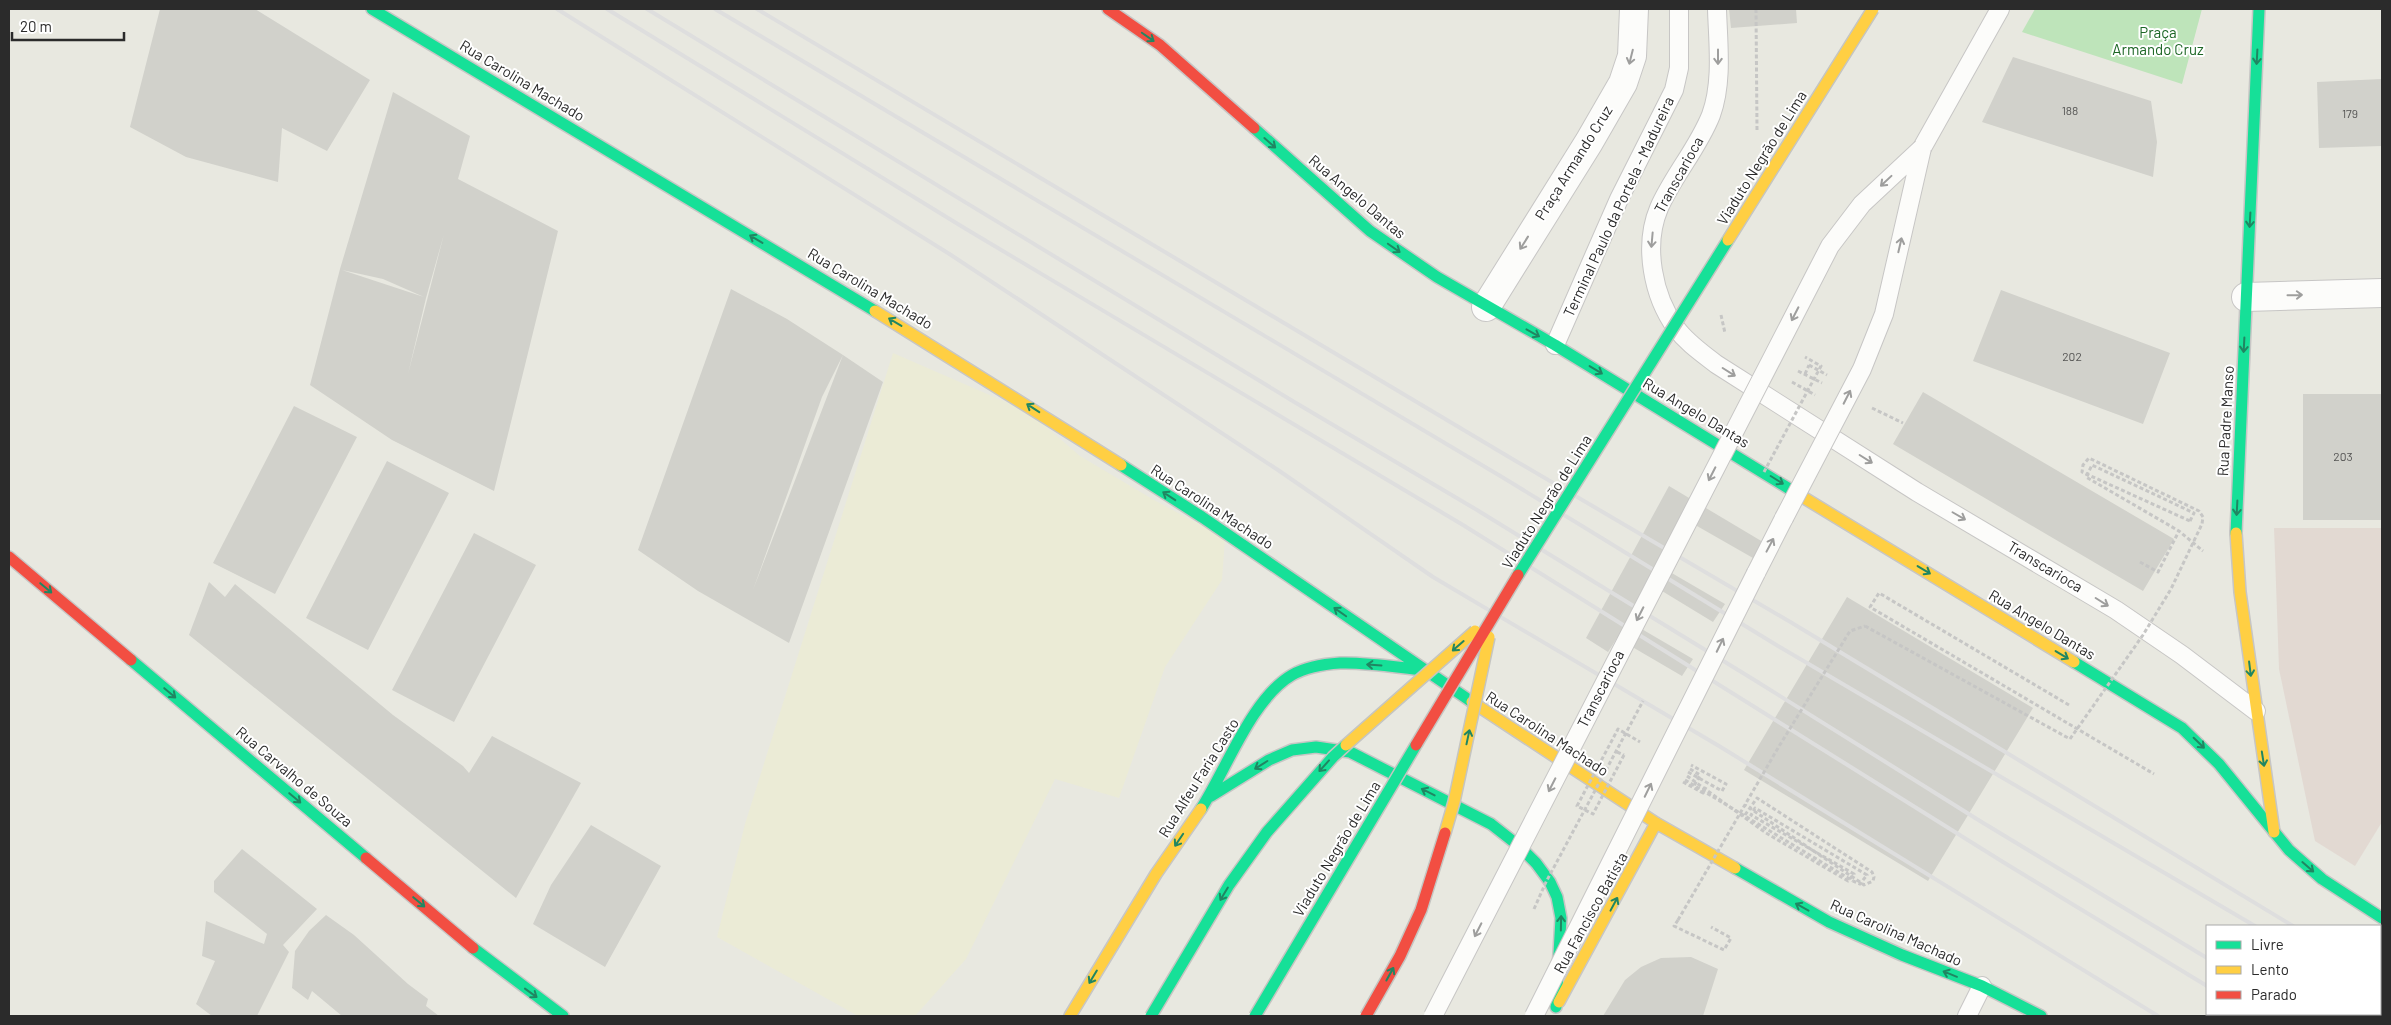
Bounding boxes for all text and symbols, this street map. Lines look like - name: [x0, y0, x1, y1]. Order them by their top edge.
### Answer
- scale bar: [12, 10, 125, 42]
- text: 20 m: [20, 17, 52, 35]
- park label: Praça Armando Cruz: [2112, 23, 2204, 58]
- one-way arrow: [1141, 32, 1155, 42]
- street label: Rua Carolina Machado: [457, 36, 588, 125]
- one-way arrow: [1626, 49, 1635, 65]
- one-way arrow: [1713, 49, 1723, 65]
- one-way arrow: [2253, 49, 2262, 65]
- street label: Viaduto Negrão de Lima: [1712, 87, 1810, 228]
- street label: Terminal Paulo da Portela - Madureira: [1559, 94, 1677, 320]
- street label: Praça Armando Cruz: [1531, 102, 1616, 223]
- house number: 188: [2062, 103, 2078, 117]
- house number: 179: [2342, 106, 2358, 120]
- street label: Transcarioca: [1650, 133, 1706, 216]
- one-way arrow: [1264, 138, 1277, 149]
- street label: Rua Angelo Dantas: [1306, 150, 1410, 242]
- one-way arrow: [1880, 175, 1893, 187]
- one-way arrow: [2245, 212, 2254, 228]
- one-way arrow: [1648, 231, 1657, 247]
- one-way arrow: [749, 233, 763, 243]
- one-way arrow: [1519, 235, 1529, 249]
- one-way arrow: [1896, 237, 1905, 253]
- one-way arrow: [1387, 243, 1401, 253]
- street label: Rua Carolina Machado: [805, 244, 936, 333]
- one-way arrow: [2287, 291, 2303, 300]
- one-way arrow: [1790, 306, 1799, 321]
- one-way arrow: [888, 317, 902, 327]
- one-way arrow: [1525, 329, 1540, 338]
- one-way arrow: [2240, 337, 2249, 353]
- house number: 202: [2062, 349, 2082, 363]
- one-way arrow: [1589, 365, 1603, 375]
- street label: Rua Padre Manso: [2213, 365, 2237, 477]
- one-way arrow: [1721, 368, 1735, 378]
- street label: Rua Angelo Dantas: [1640, 373, 1753, 451]
- one-way arrow: [1842, 390, 1852, 405]
- one-way arrow: [1026, 403, 1040, 413]
- street label: Viaduto Negrão de Lima: [1497, 431, 1595, 572]
- house number: 203: [2333, 449, 2353, 463]
- one-way arrow: [1858, 455, 1872, 465]
- street label: Rua Carolina Machado: [1148, 460, 1277, 553]
- one-way arrow: [1707, 466, 1716, 481]
- one-way arrow: [1770, 476, 1784, 486]
- one-way arrow: [1163, 491, 1177, 501]
- one-way arrow: [2232, 499, 2241, 515]
- one-way arrow: [1952, 512, 1966, 522]
- street label: Transcarioca: [2005, 537, 2086, 596]
- one-way arrow: [1765, 538, 1775, 553]
- one-way arrow: [1916, 566, 1930, 576]
- one-way arrow: [39, 583, 52, 594]
- street label: Rua Angelo Dantas: [1986, 585, 2099, 663]
- one-way arrow: [2095, 597, 2109, 607]
- one-way arrow: [1635, 606, 1644, 621]
- one-way arrow: [1333, 607, 1347, 617]
- one-way arrow: [1716, 638, 1725, 653]
- one-way arrow: [1452, 640, 1465, 651]
- street label: Transcarioca: [1573, 647, 1627, 730]
- one-way arrow: [2055, 651, 2069, 661]
- one-way arrow: [1367, 660, 1383, 670]
- one-way arrow: [2245, 661, 2255, 677]
- one-way arrow: [164, 687, 177, 699]
- street label: Rua Carolina Machado: [1483, 687, 1612, 780]
- street label: Rua Alfeu Faria Casto: [1154, 715, 1242, 840]
- street label: Rua Carvalho de Souza: [233, 722, 356, 830]
- one-way arrow: [1464, 730, 1473, 746]
- one-way arrow: [2192, 737, 2205, 749]
- one-way arrow: [2258, 751, 2268, 767]
- one-way arrow: [1255, 760, 1269, 770]
- one-way arrow: [1318, 760, 1330, 773]
- street label: Viaduto Negrão de Lima: [1289, 777, 1384, 920]
- one-way arrow: [1547, 777, 1556, 792]
- one-way arrow: [1644, 783, 1653, 798]
- one-way arrow: [1421, 787, 1436, 796]
- one-way arrow: [288, 792, 301, 803]
- one-way arrow: [1174, 832, 1184, 846]
- street label: Rua Fancisco Batista: [1549, 849, 1631, 976]
- one-way arrow: [2301, 861, 2314, 872]
- one-way arrow: [1219, 887, 1229, 901]
- street label: Rua Carolina Machado: [1828, 895, 1965, 969]
- one-way arrow: [1609, 896, 1619, 911]
- one-way arrow: [412, 897, 425, 908]
- one-way arrow: [1795, 901, 1809, 911]
- one-way arrow: [1556, 916, 1566, 932]
- one-way arrow: [1473, 922, 1482, 937]
- legend: [2206, 925, 2381, 1015]
- text: Livre: [2251, 935, 2284, 953]
- text: Lento: [2251, 960, 2289, 978]
- one-way arrow: [1385, 966, 1395, 981]
- one-way arrow: [1942, 968, 1957, 977]
- one-way arrow: [1088, 970, 1098, 984]
- text: Parado: [2251, 985, 2297, 1003]
- one-way arrow: [524, 988, 538, 998]

